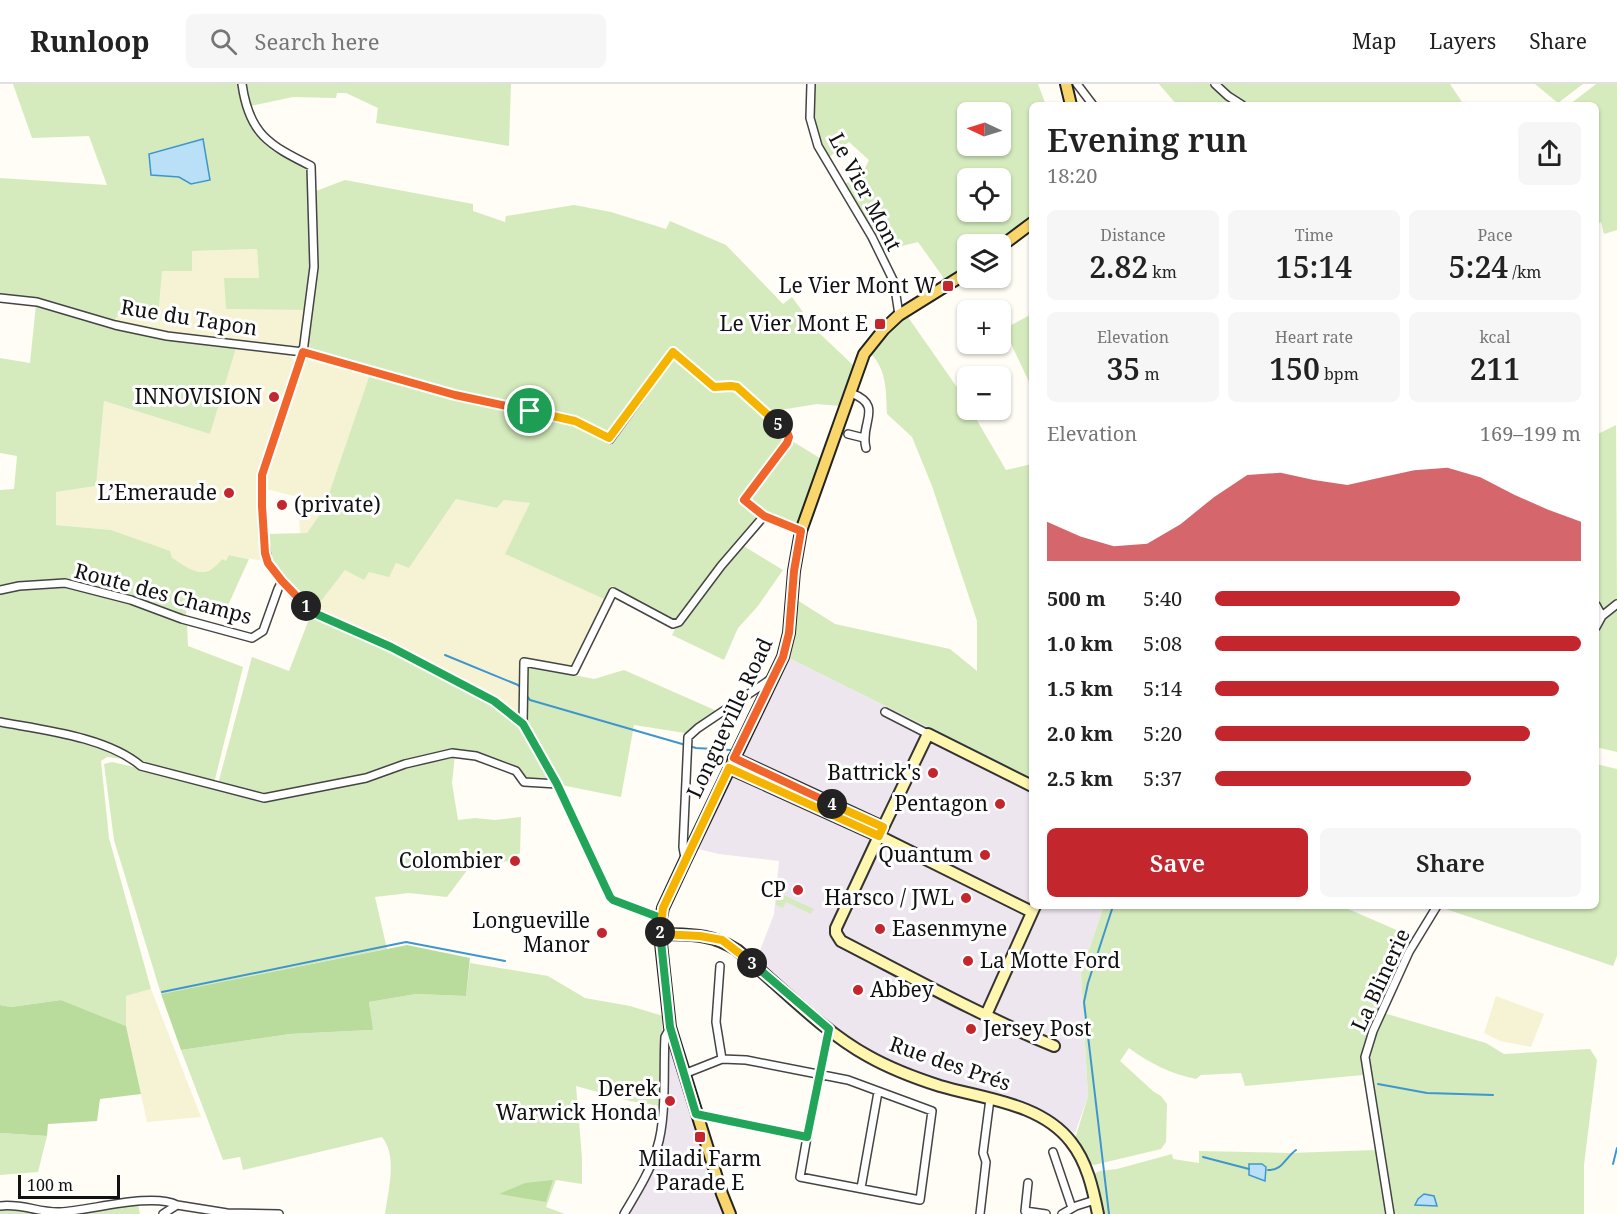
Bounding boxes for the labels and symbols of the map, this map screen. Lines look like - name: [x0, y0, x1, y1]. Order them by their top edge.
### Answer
- north arrow: [957, 102, 1011, 156]
- street label: Le Vier Mont: [823, 128, 909, 256]
- place label: Le Vier Mont W: [779, 271, 936, 299]
- marker: Le Vier Mont W: [941, 279, 955, 293]
- street label: Rue du Tapon: [119, 292, 260, 342]
- place label: Le Vier Mont E: [719, 309, 868, 337]
- marker: Le Vier Mont E: [873, 317, 887, 331]
- place label: INNOVISION: [134, 382, 262, 410]
- pin: [504, 385, 555, 436]
- marker: INNOVISION: [267, 390, 281, 404]
- pin: 5: [763, 409, 793, 439]
- place label: L’Emeraude: [97, 478, 217, 506]
- marker: L’Emeraude: [222, 486, 236, 500]
- place label: (private): [294, 490, 381, 518]
- marker: (private): [275, 498, 289, 512]
- street label: Route des Champs: [71, 556, 255, 630]
- pin: 1: [291, 591, 321, 621]
- street label: Longueville Road: [680, 633, 779, 802]
- place label: Battrick's: [827, 758, 921, 786]
- marker: Battrick's: [926, 766, 940, 780]
- pin: 4: [817, 789, 847, 819]
- place label: Pentagon: [894, 789, 988, 817]
- marker: Pentagon: [993, 797, 1007, 811]
- place label: Quantum: [878, 840, 973, 868]
- place label: Colombier: [399, 846, 503, 874]
- marker: Quantum: [978, 848, 992, 862]
- marker: Colombier: [508, 854, 522, 868]
- place label: CP: [760, 875, 786, 903]
- marker: CP: [791, 883, 805, 897]
- place label: Harsco / JWL: [824, 883, 954, 911]
- marker: Harsco / JWL: [959, 891, 973, 905]
- place label: Longueville Manor: [472, 906, 590, 958]
- place label: Easenmyne: [892, 914, 1007, 942]
- pin: 2: [645, 917, 675, 947]
- marker: Easenmyne: [873, 922, 887, 936]
- street label: La Blinerie: [1344, 924, 1416, 1035]
- marker: Longueville Manor: [595, 926, 609, 940]
- place label: La Motte Ford: [980, 946, 1120, 974]
- pin: 3: [737, 948, 767, 978]
- marker: La Motte Ford: [961, 954, 975, 968]
- place label: Abbey: [870, 975, 934, 1003]
- marker: Abbey: [851, 983, 865, 997]
- place label: Jersey Post: [982, 1014, 1091, 1042]
- marker: Jersey Post: [964, 1022, 978, 1036]
- street label: Rue des Prés: [886, 1029, 1015, 1097]
- place label: Derek Warwick Honda: [496, 1074, 659, 1126]
- marker: Derek Warwick Honda: [663, 1094, 677, 1108]
- marker: Miladi Farm Parade E: [693, 1130, 707, 1144]
- place label: Miladi Farm Parade E: [639, 1144, 762, 1196]
- scale bar: [18, 1172, 120, 1200]

